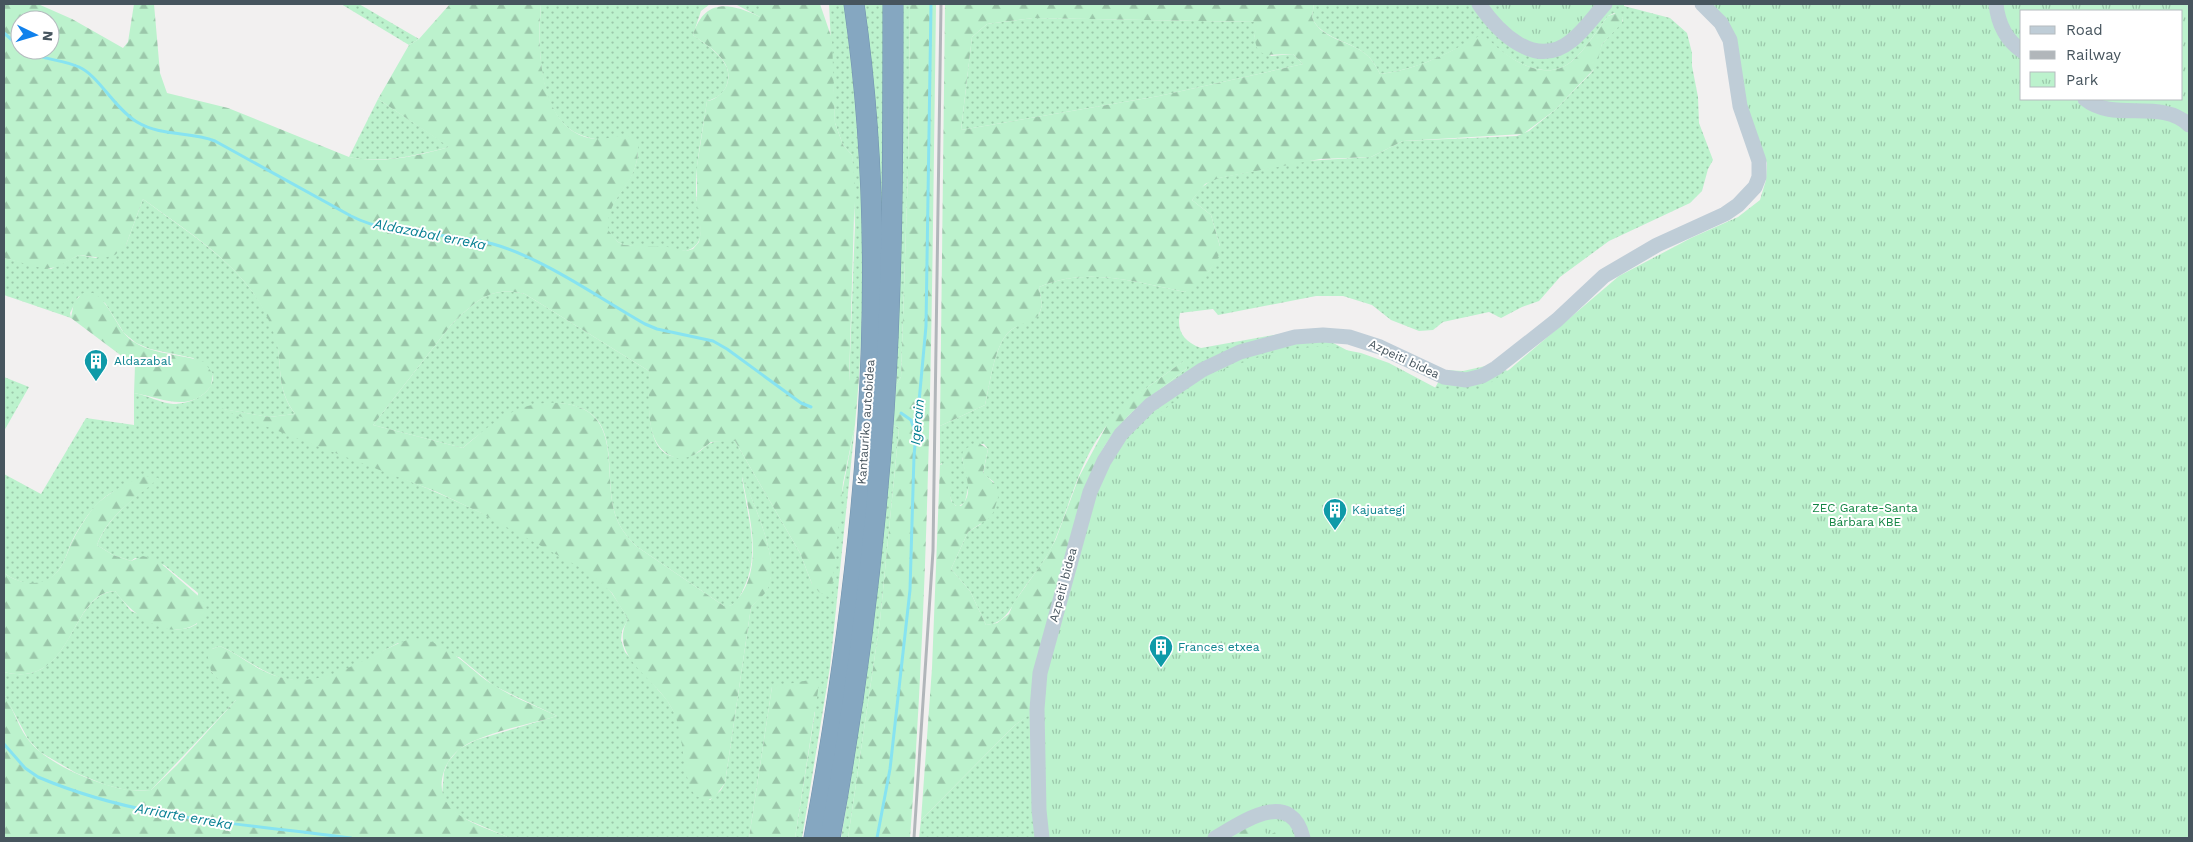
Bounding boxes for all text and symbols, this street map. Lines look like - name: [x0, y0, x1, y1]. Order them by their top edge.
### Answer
- north arrow: [10, 10, 60, 60]
- legend: [2020, 10, 2183, 100]
- text: Road: [2066, 21, 2103, 39]
- text: N: [40, 30, 56, 42]
- text: Railway: [2066, 46, 2121, 64]
- text: Park: [2066, 71, 2099, 89]
- water label: Aldazabal erreka: [371, 215, 488, 253]
- street label: Azpeiti bidea: [1366, 337, 1442, 382]
- building icon: Aldazabal: [83, 348, 109, 382]
- place label: Aldazabal: [114, 354, 171, 368]
- street label: Kantauriko autobidea: [855, 359, 877, 485]
- water label: Igerain: [907, 398, 927, 446]
- building icon: Kajuategi: [1322, 497, 1348, 531]
- park label: ZEC Garate-Santa Bárbara KBE: [1812, 501, 1918, 529]
- place label: Kajuategi: [1352, 503, 1405, 517]
- street label: Azpeiti bidea: [1046, 546, 1080, 624]
- building icon: Frances etxea: [1148, 634, 1174, 668]
- place label: Frances etxea: [1178, 640, 1260, 654]
- water label: Arriarte erreka: [133, 799, 234, 832]

